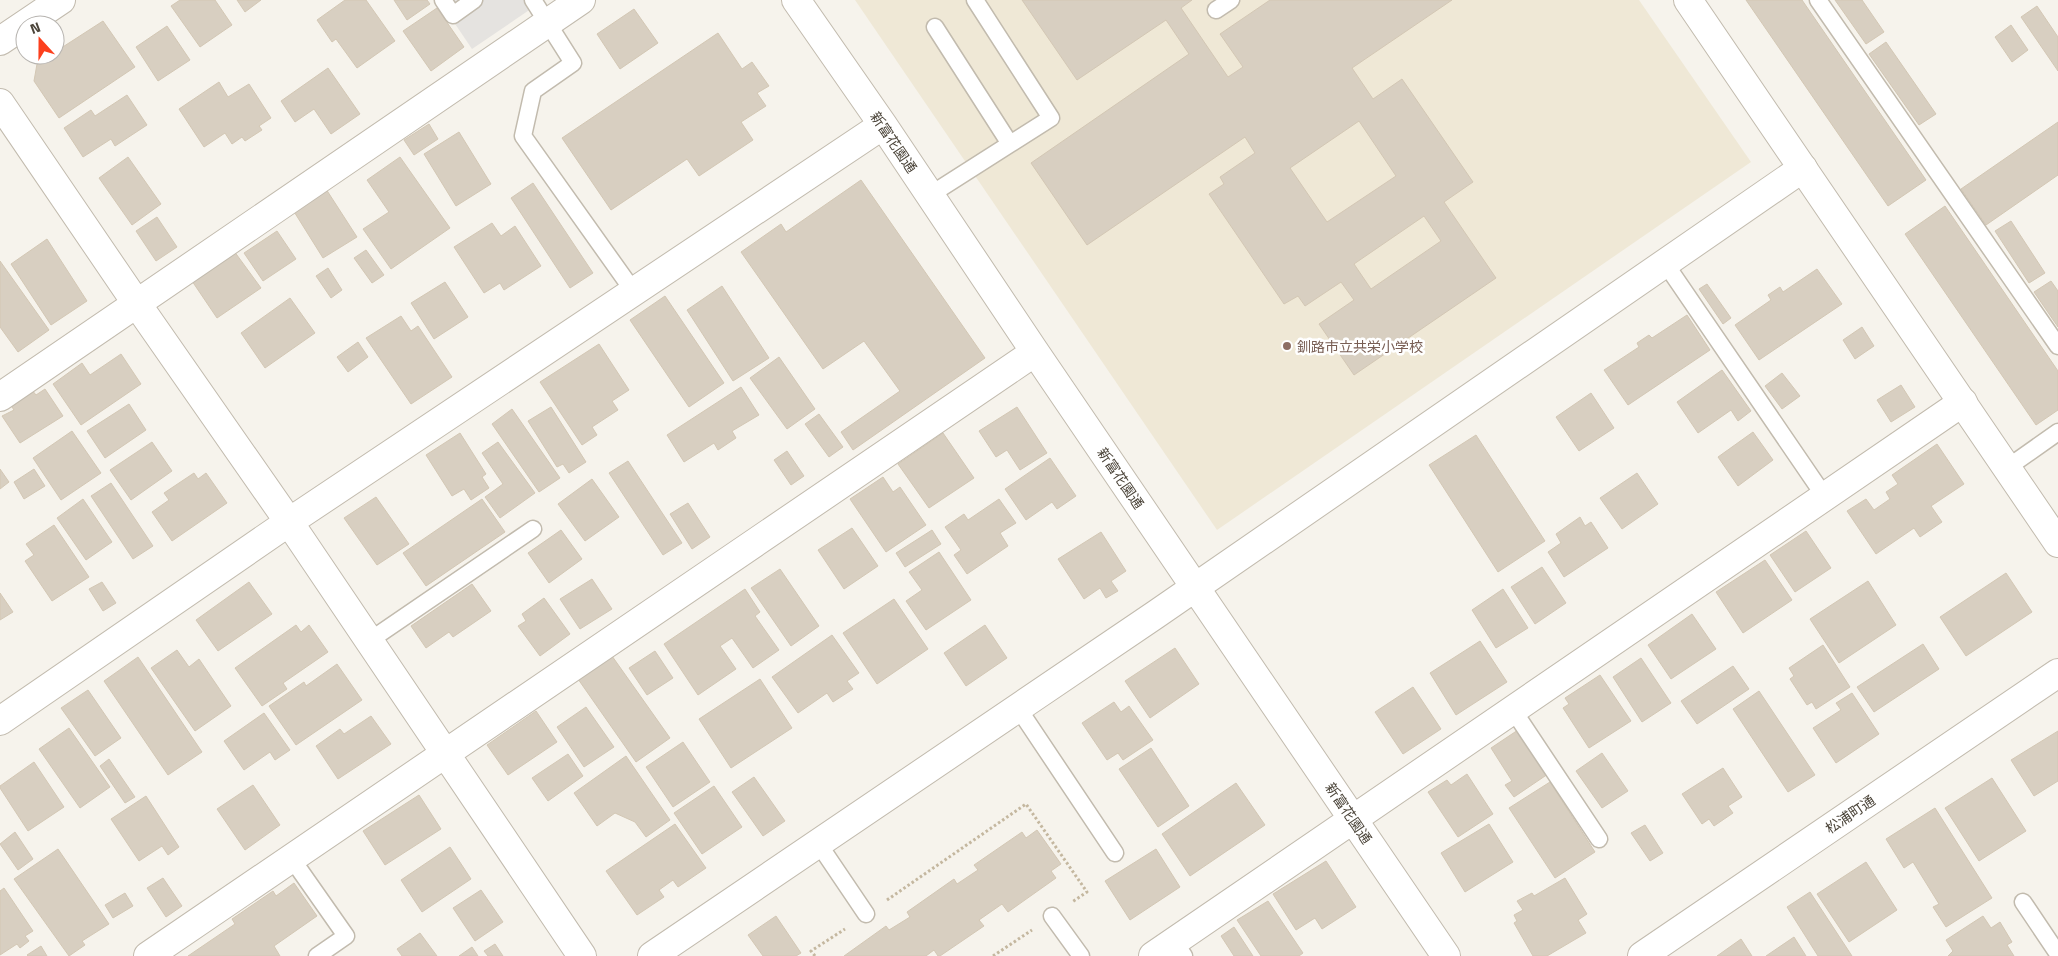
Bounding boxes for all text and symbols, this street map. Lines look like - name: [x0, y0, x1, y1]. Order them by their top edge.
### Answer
- north arrow: [15, 15, 65, 65]
- text: N: [27, 16, 43, 39]
- street label: 新富花園通: [866, 107, 922, 177]
- place label: 釧路市立共栄小学校: [1297, 336, 1423, 357]
- marker: 釧路市立共栄小学校: [1281, 340, 1293, 352]
- street label: 新富花園通: [1093, 443, 1149, 513]
- street label: 新富花園通: [1321, 778, 1377, 848]
- street label: 松浦町通: [1821, 790, 1879, 838]

